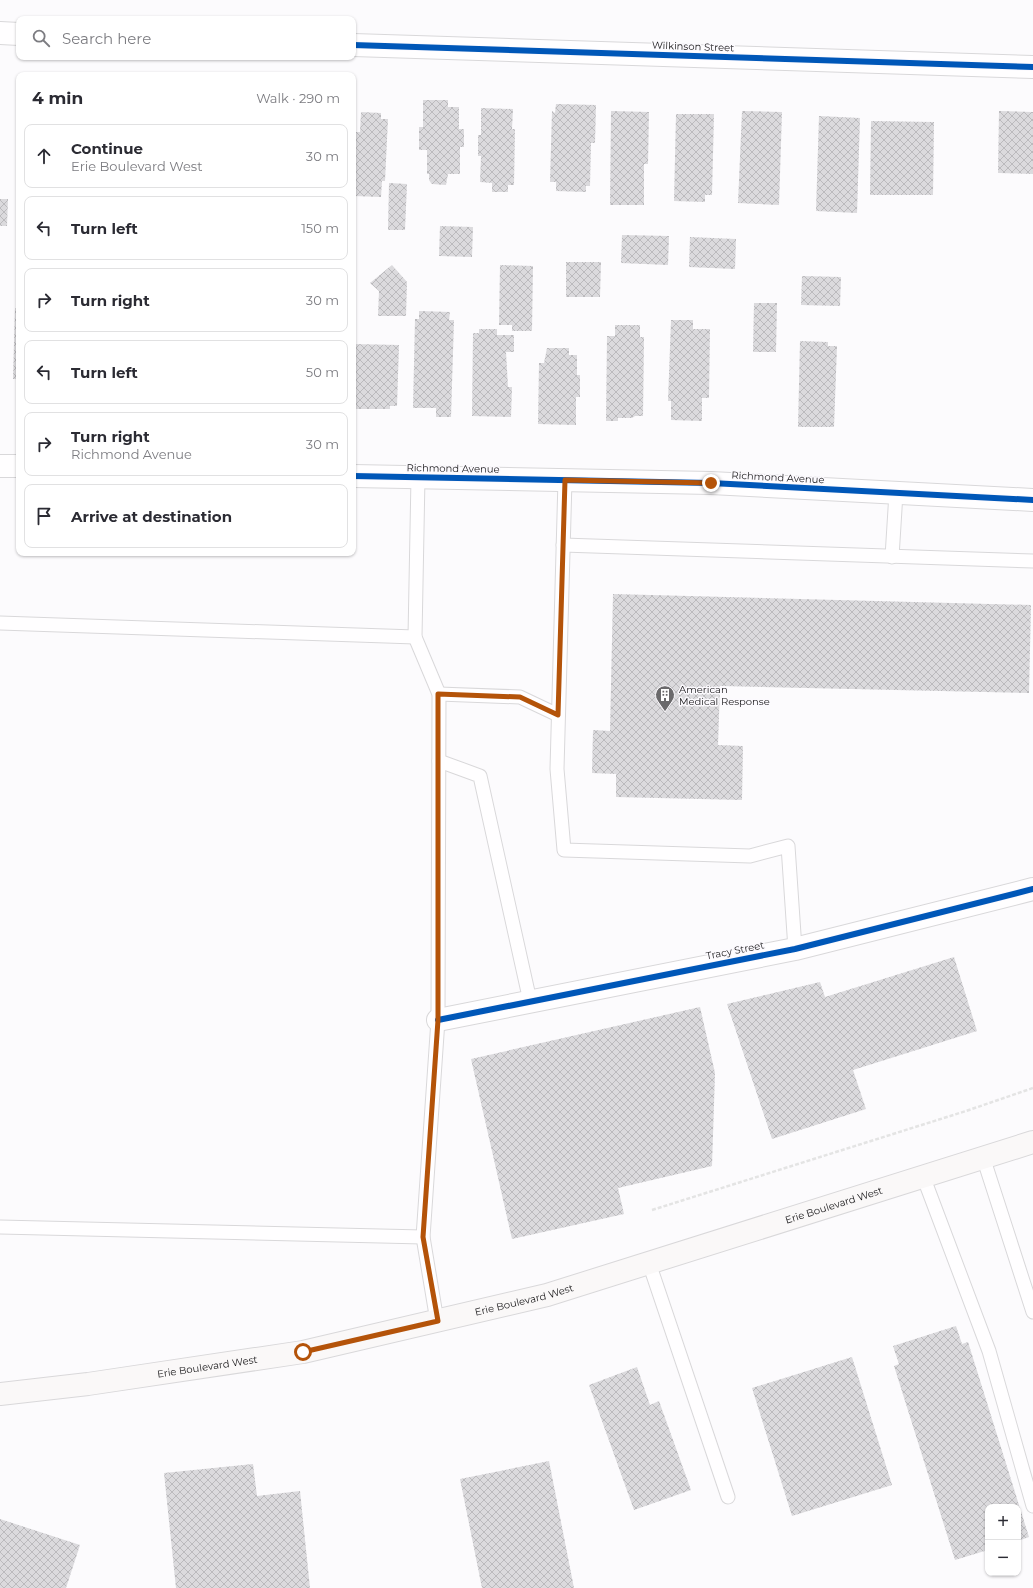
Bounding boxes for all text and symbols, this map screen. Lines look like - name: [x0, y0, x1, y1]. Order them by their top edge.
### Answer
- search box: [16, 16, 356, 60]
- icon: search: [30, 27, 52, 49]
- text: Search here: [62, 29, 151, 48]
- street label: Wilkinson Street: [652, 39, 734, 54]
- text: 4 min: [32, 88, 83, 108]
- text: Walk · 290 m: [256, 90, 340, 106]
- text: Continue: [71, 139, 143, 158]
- icon: ahead: [33, 145, 55, 167]
- text: 30 m: [306, 148, 339, 164]
- text: Erie Boulevard West: [71, 158, 202, 174]
- icon: left: [33, 217, 55, 239]
- text: Turn left: [71, 219, 138, 238]
- text: 150 m: [301, 220, 339, 236]
- icon: right: [33, 289, 55, 311]
- text: Turn right: [71, 291, 150, 310]
- text: 30 m: [306, 292, 339, 308]
- icon: left: [33, 361, 55, 383]
- text: Turn left: [71, 363, 138, 382]
- text: 50 m: [306, 364, 339, 380]
- text: Turn right: [71, 427, 150, 446]
- icon: right: [33, 433, 55, 455]
- text: 30 m: [306, 436, 339, 452]
- text: Richmond Avenue: [71, 446, 192, 462]
- street label: Richmond Avenue: [406, 461, 500, 476]
- street label: Richmond Avenue: [731, 469, 825, 486]
- route end: [702, 474, 720, 492]
- icon: arrive: [33, 505, 55, 527]
- text: Arrive at destination: [71, 507, 232, 526]
- place label: American Medical Response: [679, 683, 770, 708]
- building icon: American Medical Response: [654, 684, 676, 712]
- street label: Tracy Street: [705, 938, 765, 962]
- street label: Erie Boulevard West: [784, 1184, 884, 1227]
- street label: Erie Boulevard West: [473, 1281, 575, 1319]
- route start: [294, 1343, 312, 1361]
- street label: Erie Boulevard West: [156, 1353, 258, 1381]
- map controls: [985, 1504, 1021, 1576]
- button: +: [985, 1504, 1021, 1540]
- button: −: [985, 1540, 1021, 1576]

